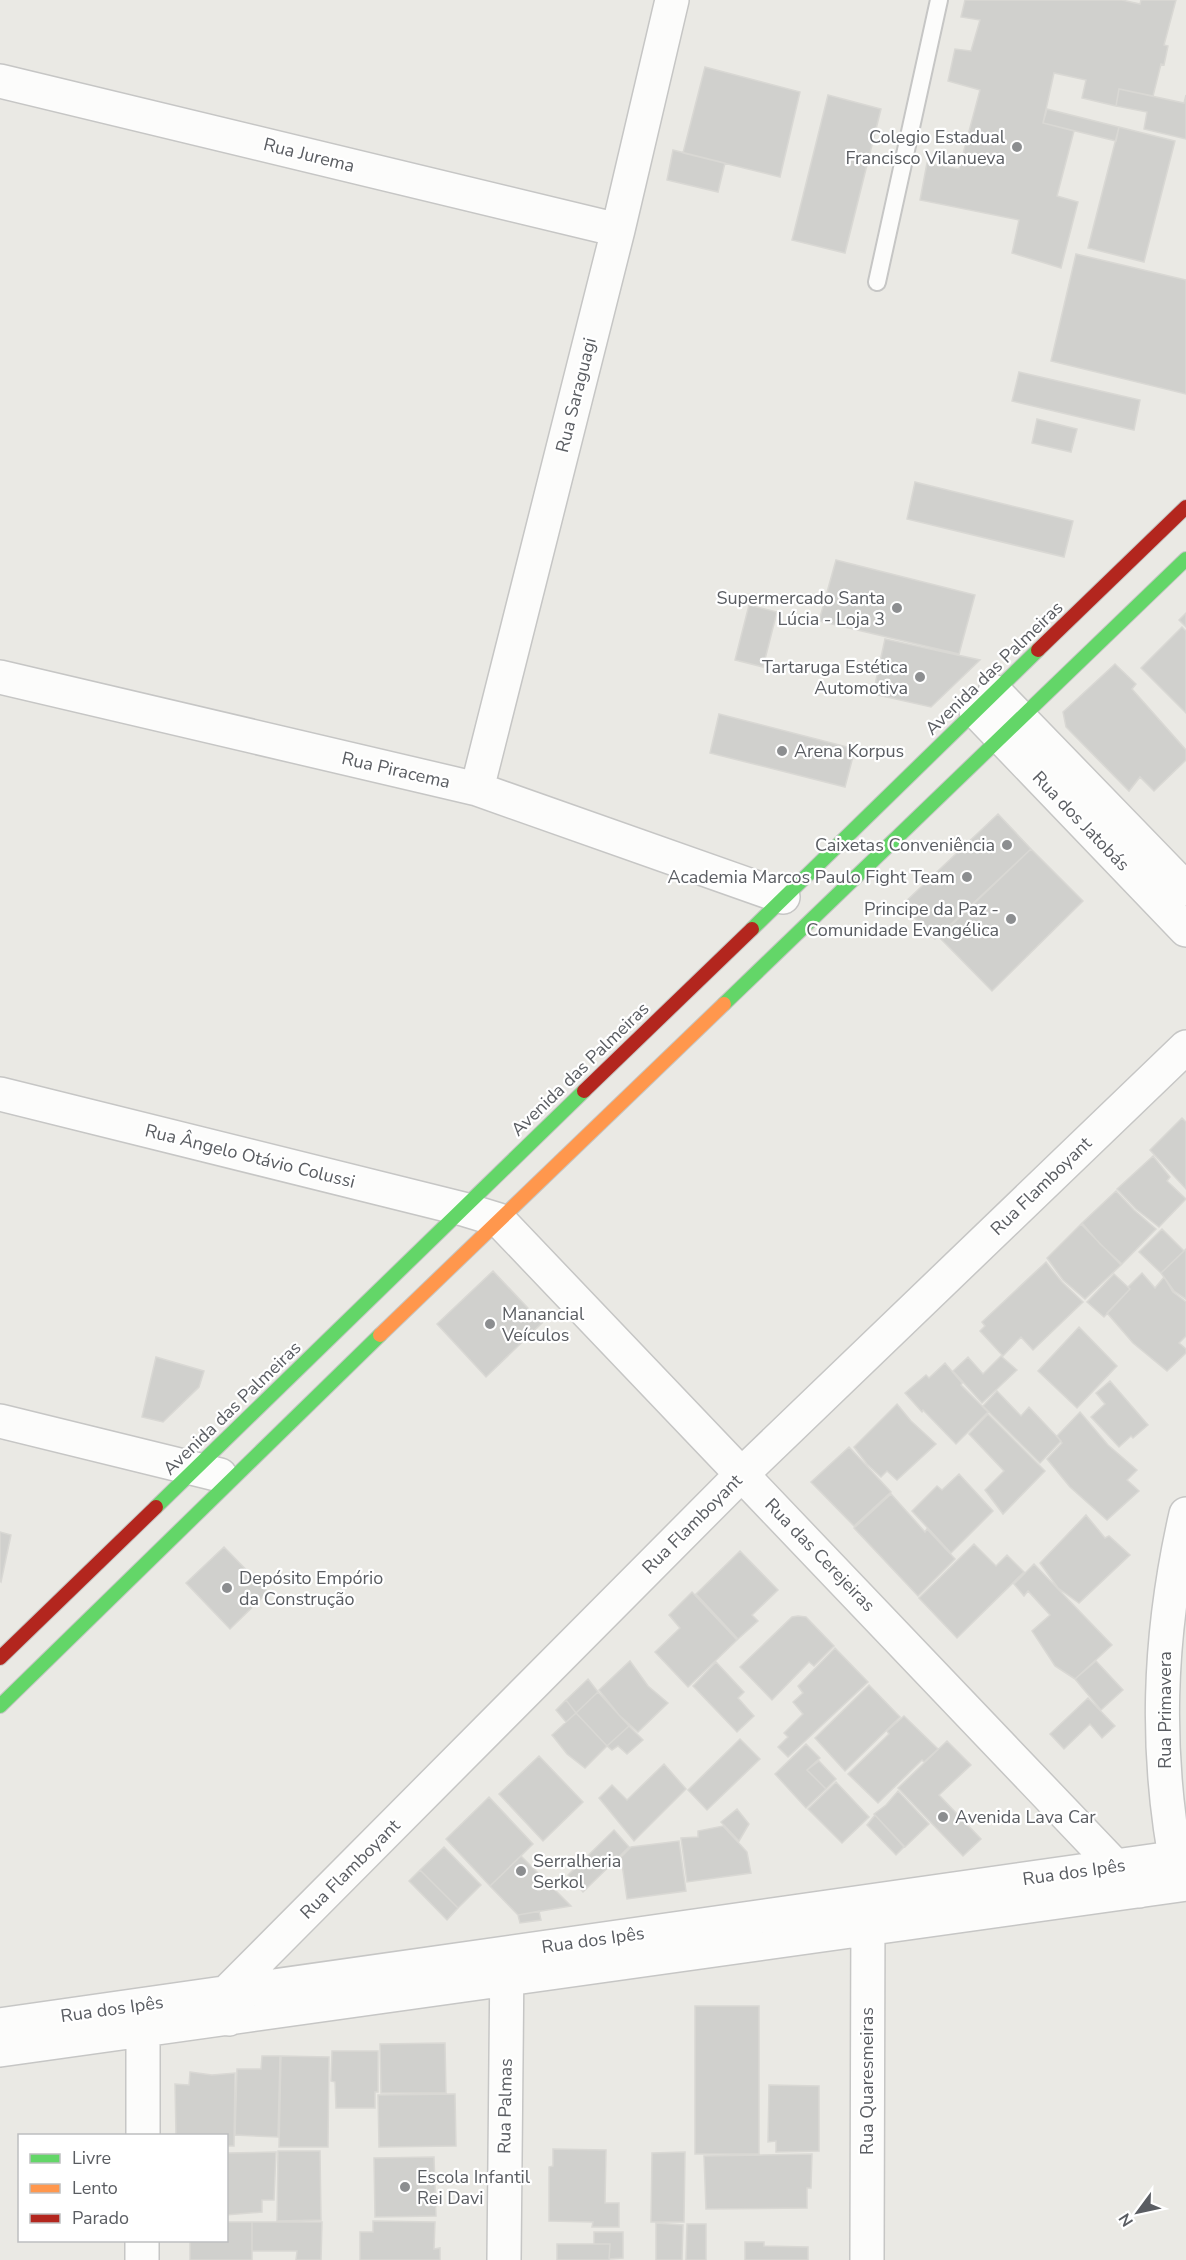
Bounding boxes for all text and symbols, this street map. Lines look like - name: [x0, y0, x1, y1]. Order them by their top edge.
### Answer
- place label: Colegio Estadual Francisco Vilanueva: [845, 125, 1006, 170]
- street label: Rua Jurema: [261, 132, 357, 178]
- marker: Colegio Estadual Francisco Vilanueva: [1010, 140, 1024, 154]
- street label: Rua Saraguagi: [550, 335, 602, 455]
- place label: Supermercado Santa Lúcia - Loja 3: [716, 586, 885, 631]
- street label: Avenida das Palmeiras: [920, 596, 1068, 740]
- marker: Supermercado Santa Lúcia - Loja 3: [890, 601, 904, 615]
- place label: Tartaruga Estética Automotiva: [762, 655, 908, 700]
- marker: Tartaruga Estética Automotiva: [913, 670, 927, 684]
- place label: Arena Korpus: [794, 739, 904, 763]
- marker: Arena Korpus: [775, 744, 789, 758]
- street label: Rua Piracema: [339, 746, 453, 794]
- street label: Rua dos Jatobás: [1027, 766, 1135, 876]
- place label: Caixetas Conveniência: [815, 833, 995, 857]
- marker: Caixetas Conveniência: [1000, 838, 1014, 852]
- place label: Academia Marcos Paulo Fight Team: [667, 865, 955, 889]
- marker: Academia Marcos Paulo Fight Team: [960, 870, 974, 884]
- place label: Principe da Paz - Comunidade Evangélica: [806, 897, 999, 942]
- marker: Principe da Paz - Comunidade Evangélica: [1004, 912, 1018, 926]
- street label: Avenida das Palmeiras: [506, 997, 654, 1141]
- street label: Rua Ângelo Otávio Colussi: [142, 1118, 358, 1194]
- street label: Rua Flamboyant: [985, 1131, 1097, 1240]
- place label: Manancial Veículos: [501, 1302, 585, 1347]
- marker: Manancial Veículos: [483, 1317, 497, 1331]
- street label: Avenida das Palmeiras: [158, 1336, 306, 1480]
- street label: Rua Flamboyant: [637, 1468, 748, 1579]
- street label: Rua das Cerejeiras: [760, 1493, 880, 1617]
- place label: Depósito Empório da Construção: [239, 1566, 383, 1611]
- marker: Depósito Empório da Construção: [220, 1581, 234, 1595]
- street label: Rua Primavera: [1153, 1651, 1177, 1769]
- place label: Avenida Lava Car: [955, 1805, 1096, 1829]
- marker: Avenida Lava Car: [936, 1810, 950, 1824]
- street label: Rua Flamboyant: [295, 1813, 406, 1924]
- place label: Serralheria Serkol: [533, 1849, 621, 1894]
- street label: Rua dos Ipês: [1021, 1853, 1127, 1891]
- marker: Serralheria Serkol: [514, 1864, 528, 1878]
- street label: Rua dos Ipês: [540, 1921, 646, 1959]
- street label: Rua dos Ipês: [59, 1990, 165, 2028]
- street label: Rua Quaresmeiras: [855, 2007, 879, 2155]
- street label: Rua Palmas: [492, 2058, 518, 2154]
- legend: [18, 2134, 228, 2242]
- text: Livre: [72, 2146, 111, 2170]
- place label: Escola Infantil Rei Davi: [417, 2165, 531, 2210]
- text: Lento: [72, 2176, 118, 2200]
- marker: Escola Infantil Rei Davi: [398, 2180, 412, 2194]
- north arrow: [1108, 2182, 1168, 2242]
- text: Parado: [72, 2206, 129, 2230]
- text: N: [1114, 2209, 1139, 2231]

